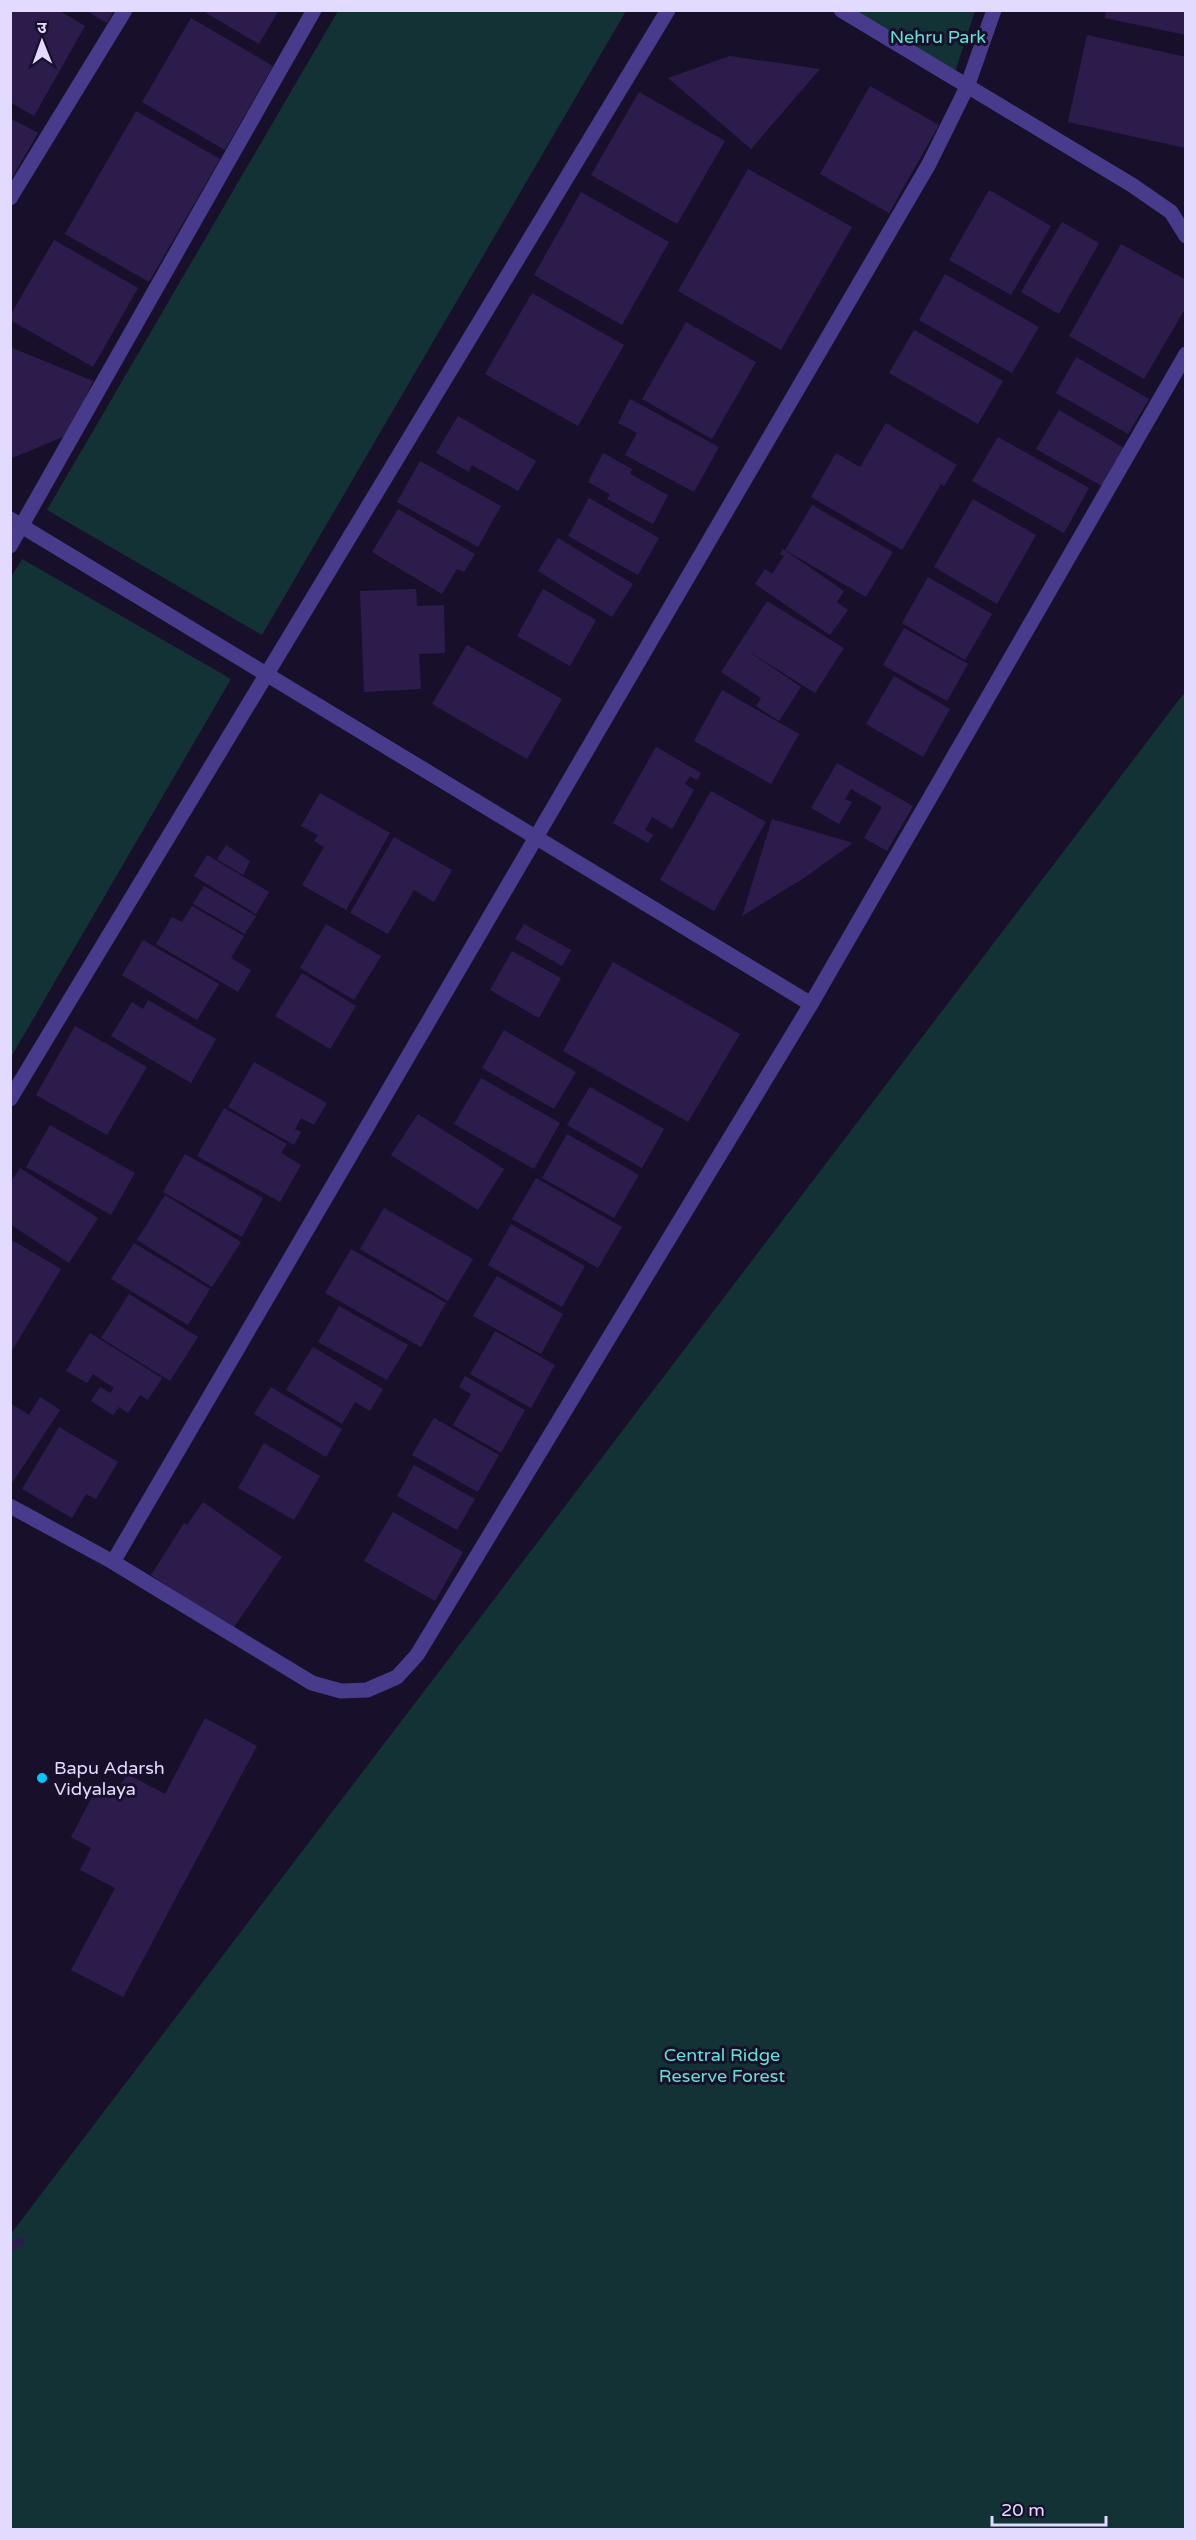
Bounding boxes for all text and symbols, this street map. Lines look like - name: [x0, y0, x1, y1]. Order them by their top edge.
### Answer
- north arrow: [12, 12, 72, 72]
- text: उ: [37, 18, 47, 38]
- park label: Nehru Park: [890, 26, 986, 48]
- place label: Bapu Adarsh Vidyalaya: [54, 1757, 165, 1800]
- marker: Bapu Adarsh Vidyalaya: [35, 1771, 49, 1785]
- park label: Central Ridge Reserve Forest: [659, 2044, 785, 2087]
- scale bar: [992, 2489, 1106, 2527]
- text: 20 m: [1001, 2499, 1045, 2521]

